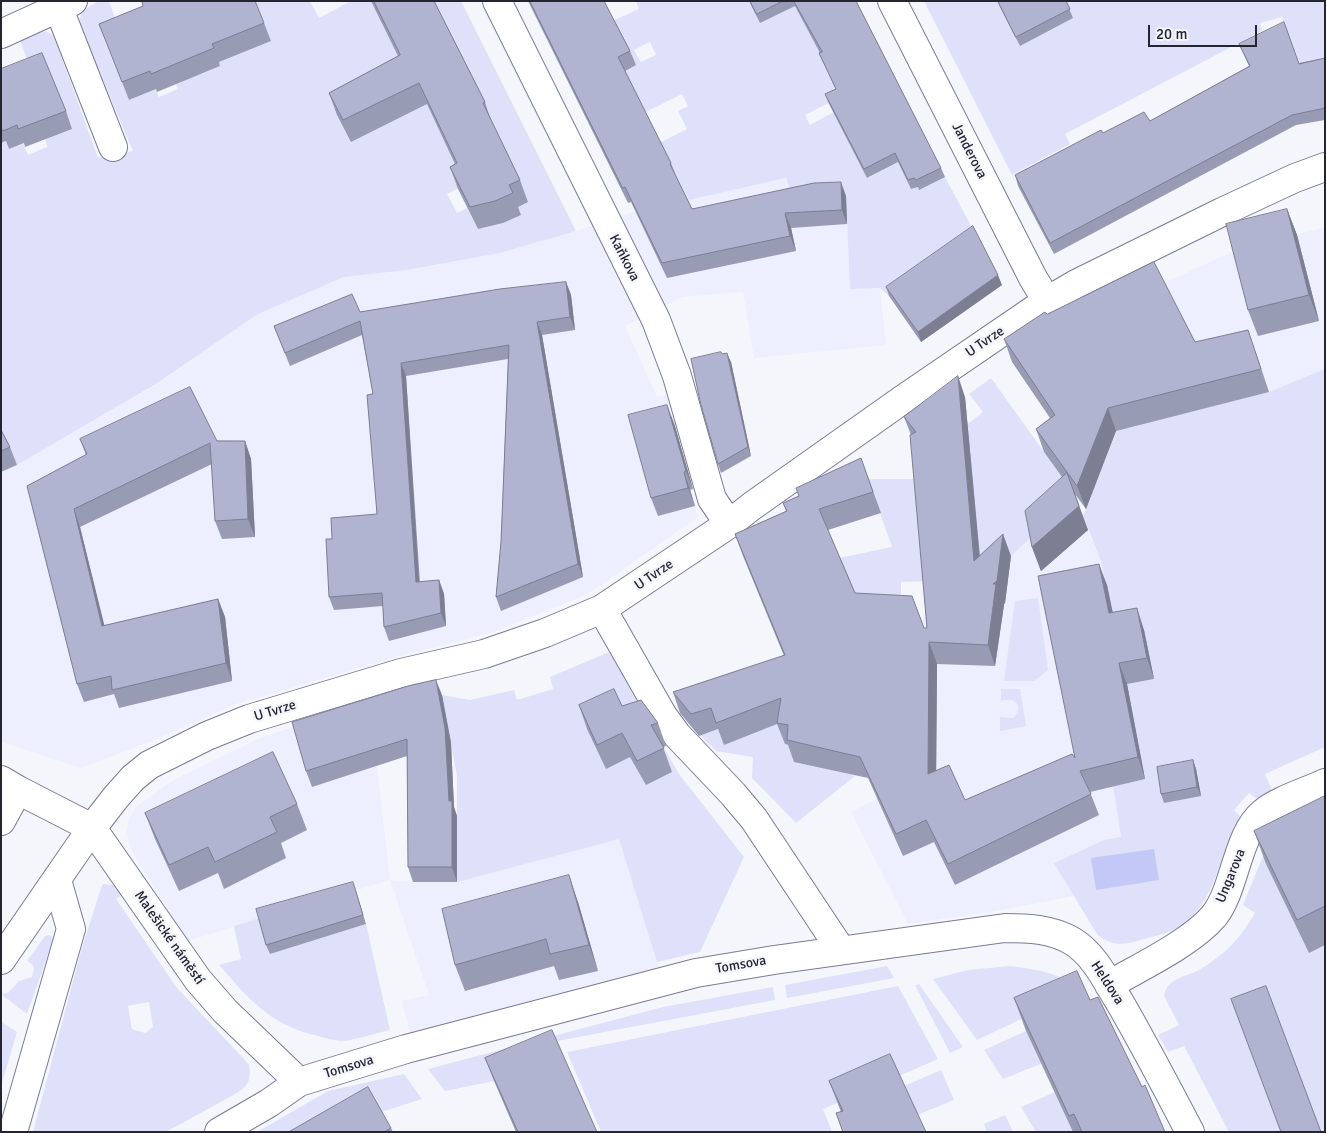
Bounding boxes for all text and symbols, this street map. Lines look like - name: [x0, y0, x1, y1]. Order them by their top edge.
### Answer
- scale bar: [1151, 15, 1260, 47]
- text: 20 m: [1156, 25, 1187, 43]
- street label: Janderova: [948, 120, 990, 182]
- street label: Kaňkova: [605, 232, 643, 284]
- street label: U Tvrze: [962, 323, 1008, 361]
- street label: U Tvrze: [631, 556, 677, 594]
- street label: U Tvrze: [252, 697, 298, 725]
- street label: Ungarova: [1213, 846, 1249, 906]
- street label: Malešické náměstí: [130, 888, 208, 988]
- street label: Tomsova: [714, 952, 768, 978]
- street label: Heldova: [1087, 958, 1127, 1008]
- street label: Tomsova: [322, 1052, 376, 1082]

